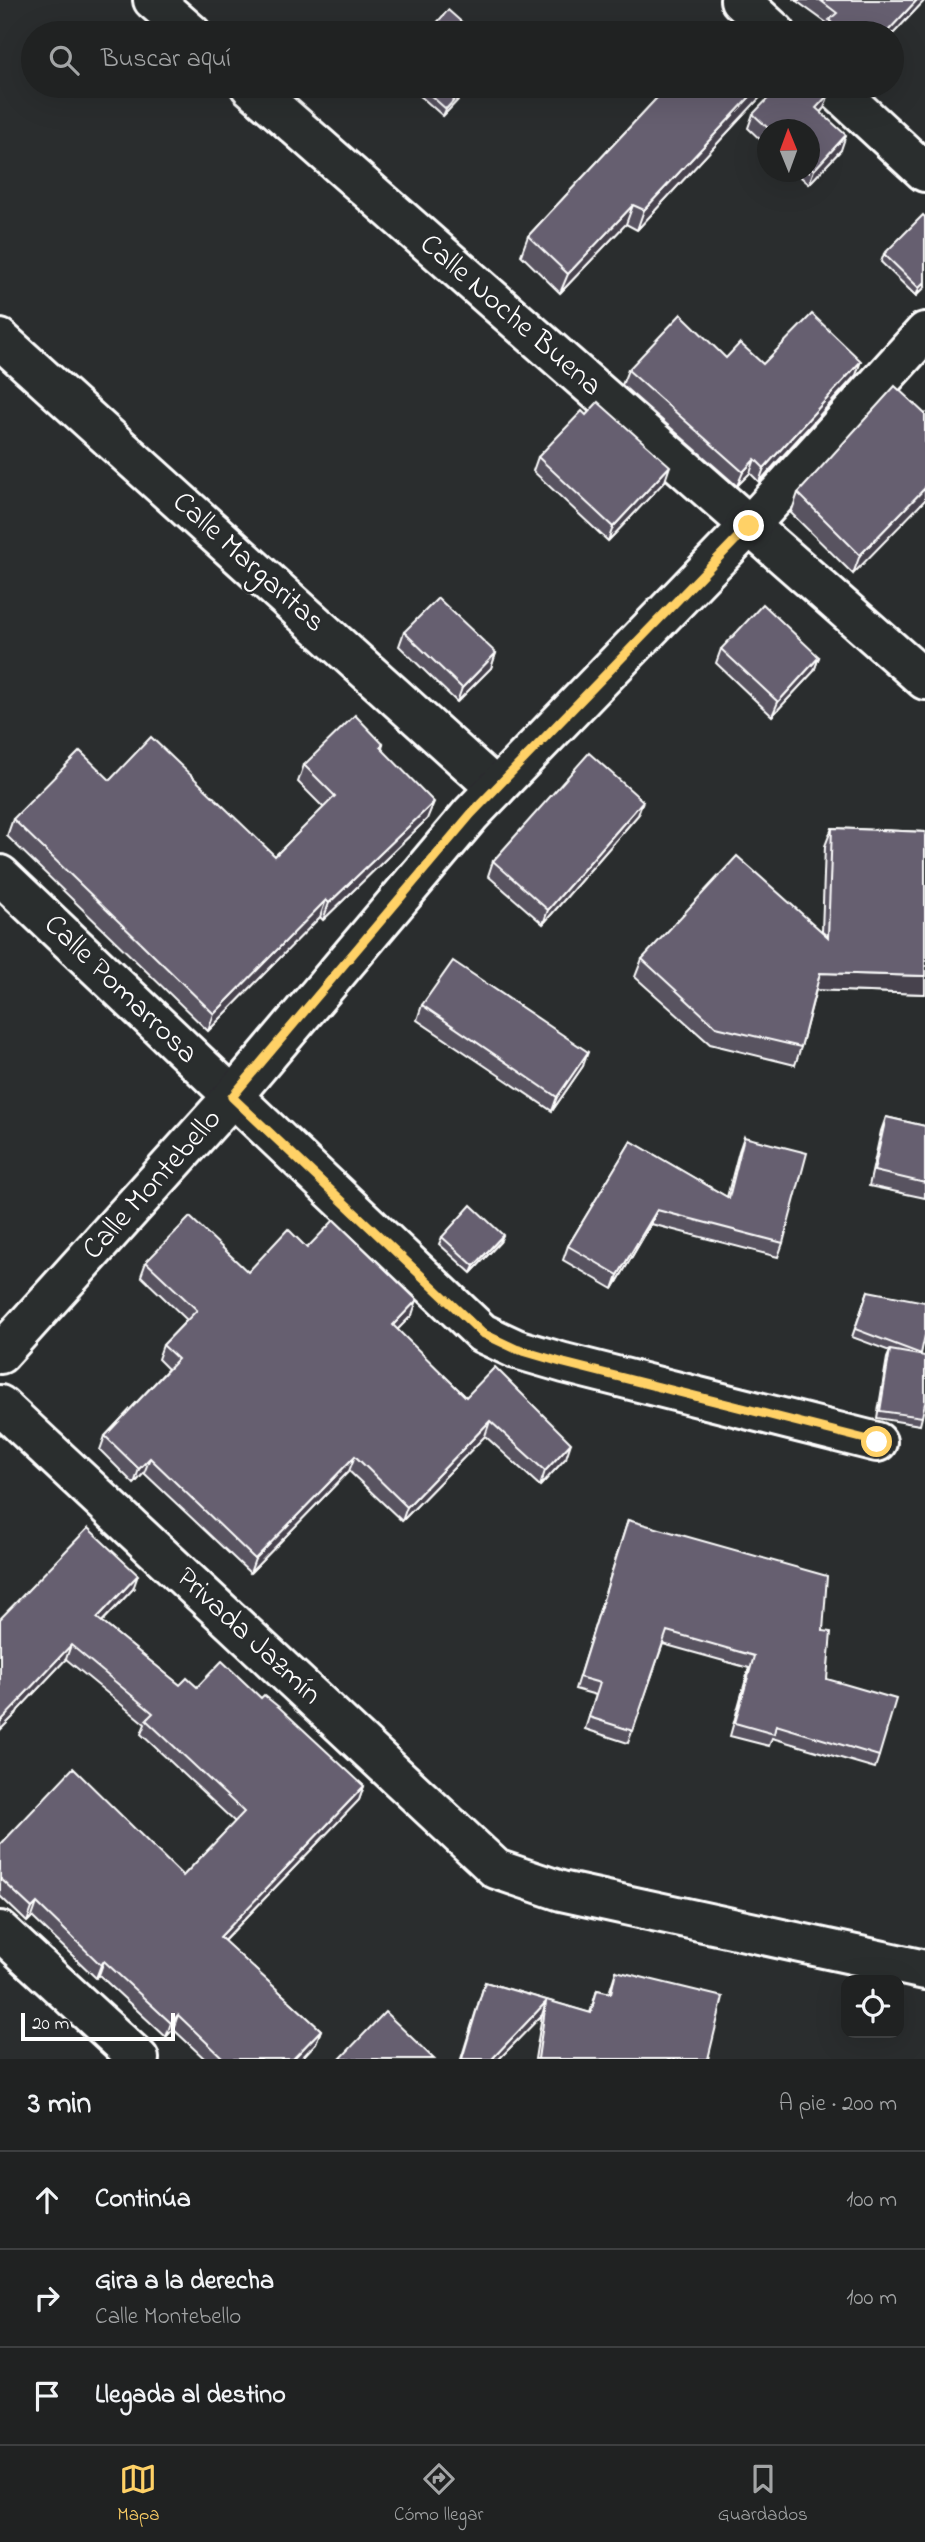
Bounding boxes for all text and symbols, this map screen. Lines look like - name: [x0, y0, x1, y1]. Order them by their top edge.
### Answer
- search box: [21, 21, 904, 98]
- icon: search: [45, 41, 83, 79]
- text: Buscar aquí: [101, 41, 231, 79]
- north arrow: [757, 119, 820, 182]
- street label: Calle Noche Buena: [409, 224, 611, 408]
- street label: Calle Margaritas: [161, 482, 335, 644]
- route end: [733, 510, 764, 541]
- street label: Calle Pomarrosa: [33, 905, 207, 1075]
- street label: Calle Montebello: [73, 1099, 233, 1271]
- route start: [861, 1426, 892, 1457]
- street label: Privada Jazmín: [165, 1558, 331, 1716]
- map controls: [841, 1975, 904, 2038]
- button: locate: [841, 1975, 904, 2038]
- scale bar: [21, 2010, 175, 2042]
- text: 20 m: [32, 2011, 69, 2038]
- text: 3 min: [28, 2083, 91, 2127]
- text: A pie · 200 m: [779, 2088, 897, 2121]
- icon: ahead: [28, 2181, 66, 2219]
- text: Continúa: [95, 2181, 191, 2219]
- text: 100 m: [846, 2184, 897, 2217]
- text: Gira a la derecha: [95, 2263, 274, 2301]
- icon: right: [28, 2279, 66, 2317]
- text: 100 m: [846, 2282, 897, 2315]
- text: Calle Montebello: [95, 2301, 241, 2334]
- icon: arrive: [28, 2377, 66, 2415]
- text: Llegada al destino: [95, 2377, 286, 2415]
- tab: Mapa: [117, 2460, 160, 2529]
- tab: Cómo llegar: [394, 2460, 483, 2529]
- tab: Guardados: [718, 2460, 808, 2529]

